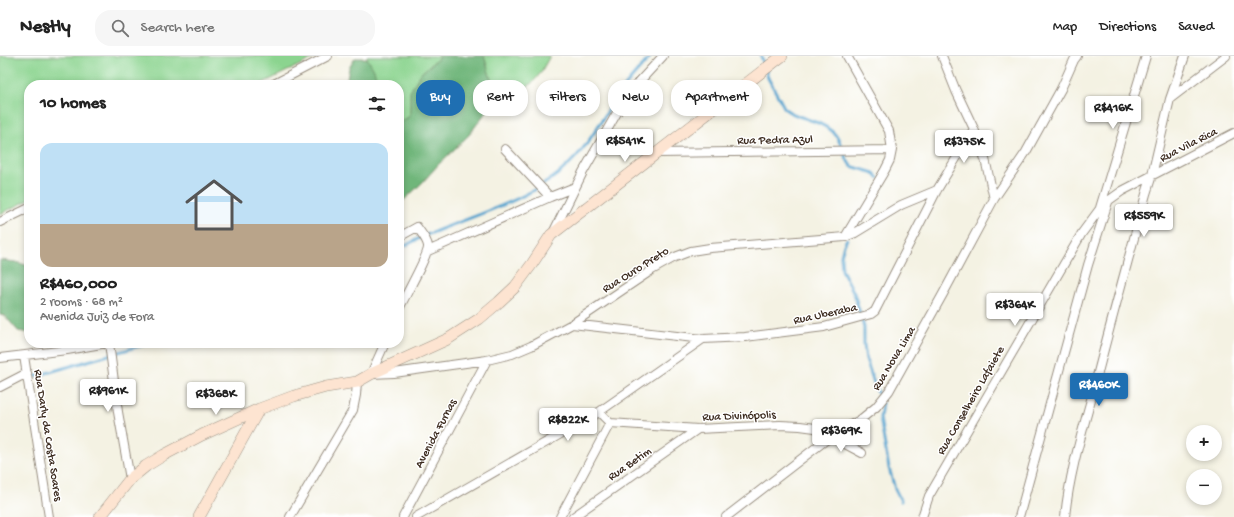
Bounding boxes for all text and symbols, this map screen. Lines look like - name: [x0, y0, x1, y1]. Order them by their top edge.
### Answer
- search box: [95, 10, 375, 46]
- text: Nestly: [20, 16, 71, 39]
- icon: search: [109, 17, 131, 39]
- text: Search here: [141, 19, 214, 37]
- text: Map: [1053, 19, 1077, 36]
- text: Directions: [1099, 19, 1156, 36]
- text: Saved: [1178, 19, 1214, 36]
- chip: Buy: [416, 80, 465, 116]
- chip: Rent: [473, 80, 528, 116]
- chip: Filters: [536, 80, 600, 116]
- chip: New: [608, 80, 663, 116]
- chip: Apartment: [671, 80, 762, 116]
- icon: filters: [366, 93, 388, 115]
- text: 10 homes: [40, 94, 106, 114]
- pin: R$416K: [1080, 96, 1146, 130]
- text: R$416K: [1094, 101, 1132, 116]
- street label: Rua Vila Rica: [1158, 125, 1220, 166]
- pin: R$541K: [592, 129, 658, 163]
- pin: R$375K: [931, 130, 997, 164]
- street label: Rua Pedra Azul: [737, 133, 813, 149]
- text: R$541K: [606, 134, 644, 149]
- text: R$375K: [944, 135, 984, 150]
- icon: home: [178, 169, 250, 241]
- pin: R$559K: [1111, 204, 1177, 238]
- text: R$559K: [1124, 209, 1164, 224]
- street label: Rua Ouro Preto: [600, 245, 672, 297]
- text: R$460,000: [40, 275, 117, 295]
- pin: R$364K: [982, 293, 1048, 327]
- text: 2 rooms · 68 m²: [40, 295, 123, 310]
- text: R$364K: [995, 298, 1035, 313]
- street label: Rua Uberaba: [792, 301, 859, 329]
- text: Avenida Juiz de Fora: [40, 310, 154, 325]
- street label: Rua Nova Lima: [870, 324, 920, 394]
- street label: Rua Conselheiro Lafaiete: [935, 344, 1009, 458]
- street label: Rua Darly da Costa Soares: [30, 369, 64, 503]
- pin: R$460K: [1066, 373, 1132, 407]
- text: R$460K: [1079, 378, 1119, 393]
- pin: R$961K: [75, 379, 141, 413]
- pin: R$368K: [183, 382, 249, 416]
- text: R$961K: [89, 384, 127, 399]
- text: R$368K: [196, 387, 236, 402]
- street label: Avenida Furnas: [413, 397, 461, 471]
- pin: R$822K: [535, 408, 601, 442]
- street label: Rua Divinópolis: [702, 409, 777, 425]
- text: R$822K: [548, 413, 588, 428]
- pin: R$369K: [808, 419, 874, 453]
- text: R$369K: [821, 424, 861, 439]
- map controls: [1186, 425, 1222, 505]
- button: +: [1186, 425, 1222, 461]
- street label: Rua Betim: [606, 444, 655, 485]
- button: −: [1186, 469, 1222, 505]

